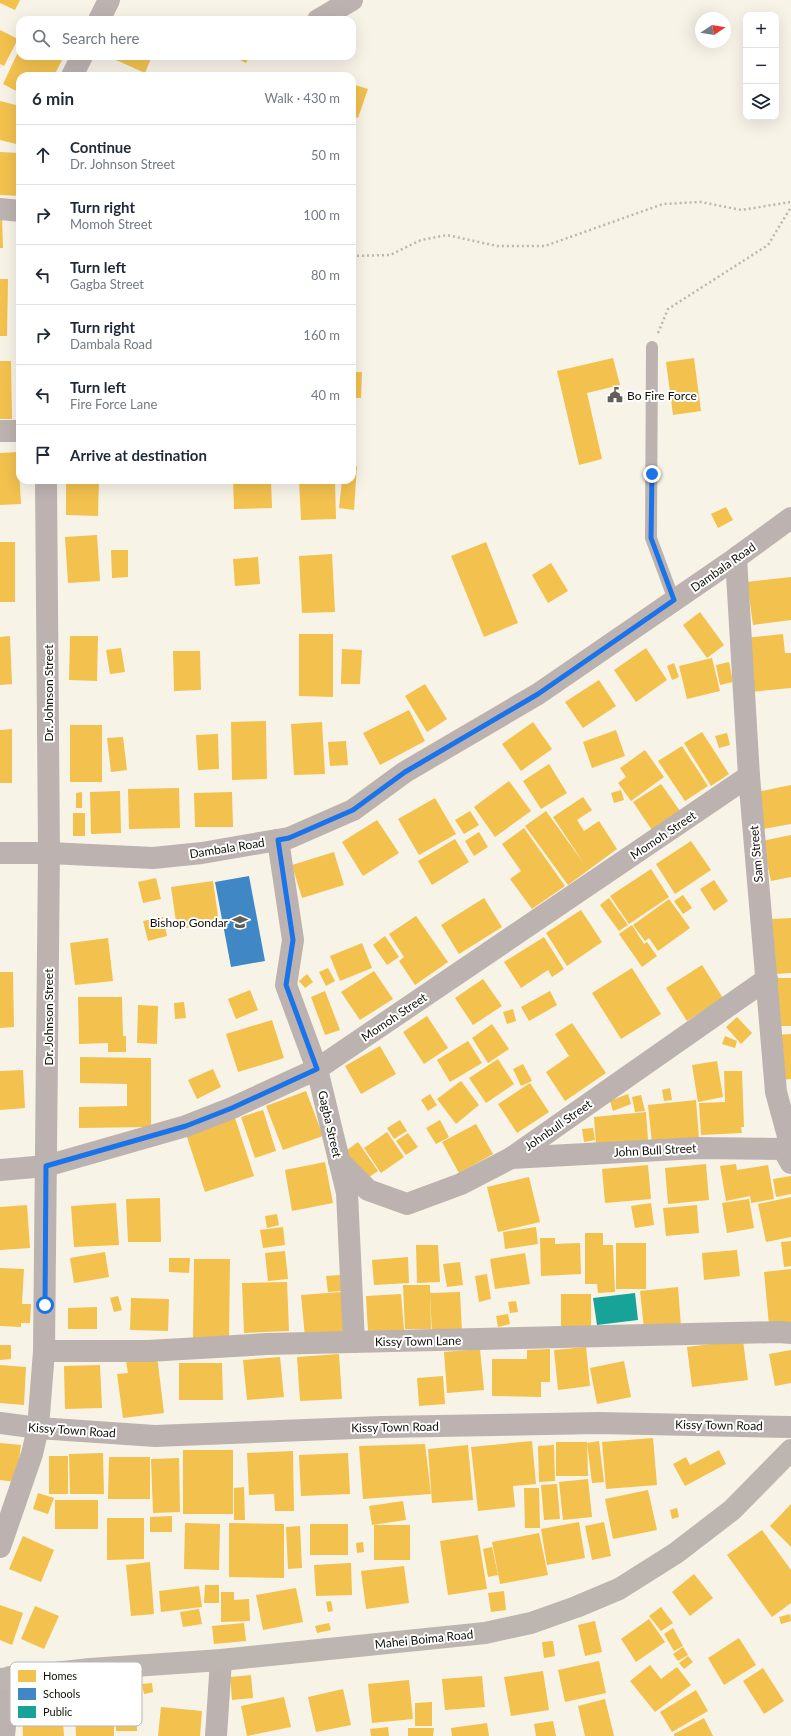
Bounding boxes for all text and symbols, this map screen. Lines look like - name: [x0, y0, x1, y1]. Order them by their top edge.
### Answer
- north arrow: [695, 12, 731, 48]
- map controls: [743, 12, 779, 120]
- button: +: [743, 12, 779, 48]
- search box: [16, 16, 356, 60]
- icon: search: [30, 27, 52, 49]
- text: Search here: [62, 29, 139, 47]
- button: −: [743, 48, 779, 84]
- button: layers: [743, 84, 779, 120]
- text: 6 min: [32, 88, 74, 109]
- text: Walk · 430 m: [264, 90, 340, 106]
- text: Continue: [70, 138, 131, 156]
- icon: ahead: [32, 144, 54, 166]
- text: 50 m: [311, 147, 340, 163]
- text: Dr. Johnson Street: [70, 156, 175, 172]
- text: Turn right: [70, 198, 135, 216]
- icon: right: [32, 204, 54, 226]
- text: 100 m: [303, 207, 340, 223]
- text: Momoh Street: [70, 216, 152, 232]
- text: Turn left: [70, 258, 126, 276]
- icon: left: [32, 264, 54, 286]
- text: 80 m: [311, 267, 340, 283]
- text: Gagba Street: [70, 276, 144, 292]
- text: Turn right: [70, 318, 135, 336]
- icon: right: [32, 324, 54, 346]
- text: 160 m: [303, 327, 340, 343]
- text: Dambala Road: [70, 336, 152, 352]
- text: Turn left: [70, 378, 126, 396]
- icon: left: [32, 384, 54, 406]
- public building icon: Bo Fire Force: [606, 386, 624, 404]
- text: 40 m: [311, 387, 340, 403]
- place label: Bo Fire Force: [627, 388, 697, 403]
- text: Fire Force Lane: [70, 396, 157, 412]
- icon: arrive: [32, 444, 54, 466]
- text: Arrive at destination: [70, 446, 207, 464]
- route end: [643, 465, 661, 483]
- street label: Dambala Road: [688, 539, 758, 595]
- street label: Dr. Johnson Street: [41, 644, 56, 741]
- street label: Momoh Street: [627, 807, 699, 862]
- street label: Sam Street: [746, 824, 766, 883]
- street label: Dambala Road: [188, 835, 266, 861]
- school or university icon: Bishop Gondar: [231, 913, 249, 931]
- place label: Bishop Gondar: [150, 915, 229, 930]
- street label: Dr. Johnson Street: [41, 968, 56, 1065]
- street label: Momoh Street: [358, 989, 430, 1044]
- street label: Gagba Street: [315, 1089, 345, 1160]
- street label: Johnbull Street: [521, 1096, 595, 1154]
- street label: John Bull Street: [613, 1140, 697, 1160]
- route start: [36, 1296, 54, 1314]
- street label: Kissy Town Lane: [375, 1333, 461, 1349]
- street label: Kissy Town Road: [675, 1417, 763, 1433]
- street label: Kissy Town Road: [28, 1419, 116, 1441]
- street label: Kissy Town Road: [351, 1419, 439, 1435]
- street label: Mahei Boima Road: [374, 1626, 474, 1652]
- legend: [10, 1662, 142, 1726]
- text: Homes: [43, 1669, 77, 1682]
- text: Schools: [43, 1687, 80, 1700]
- text: Public: [43, 1705, 72, 1718]

